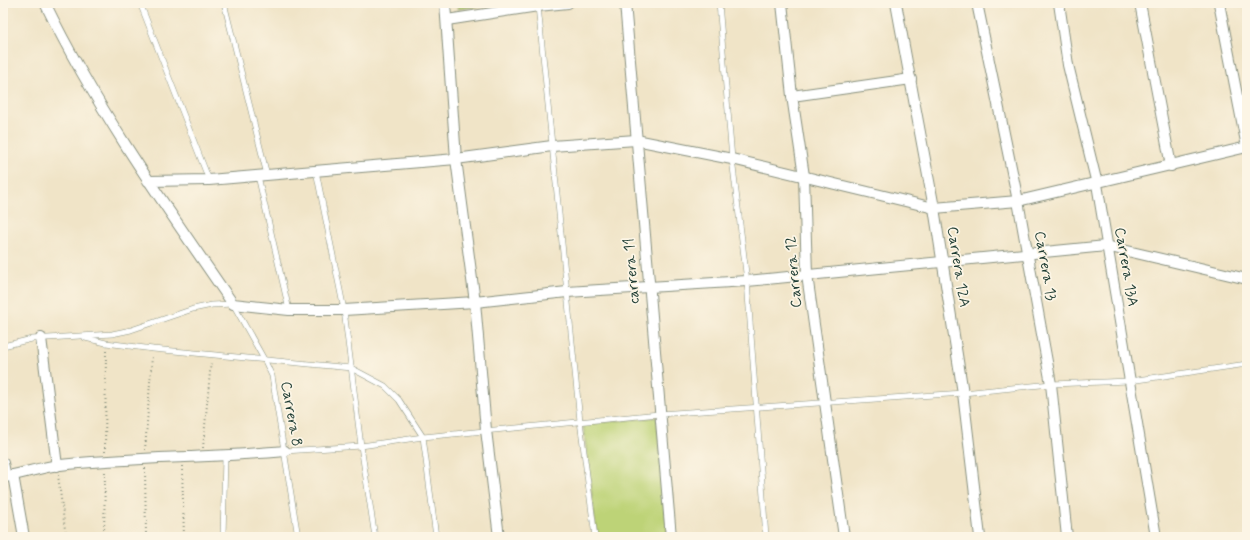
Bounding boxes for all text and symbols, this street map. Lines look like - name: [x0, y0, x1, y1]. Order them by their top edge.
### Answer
- street label: Carrera 12A: [942, 225, 974, 309]
- street label: Carrera 13A: [1109, 226, 1143, 308]
- street label: Carrera 13: [1029, 230, 1061, 302]
- street label: Carrera 12: [781, 235, 807, 309]
- street label: carrera 11: [619, 237, 645, 305]
- street label: Carrera 8: [275, 380, 307, 448]

